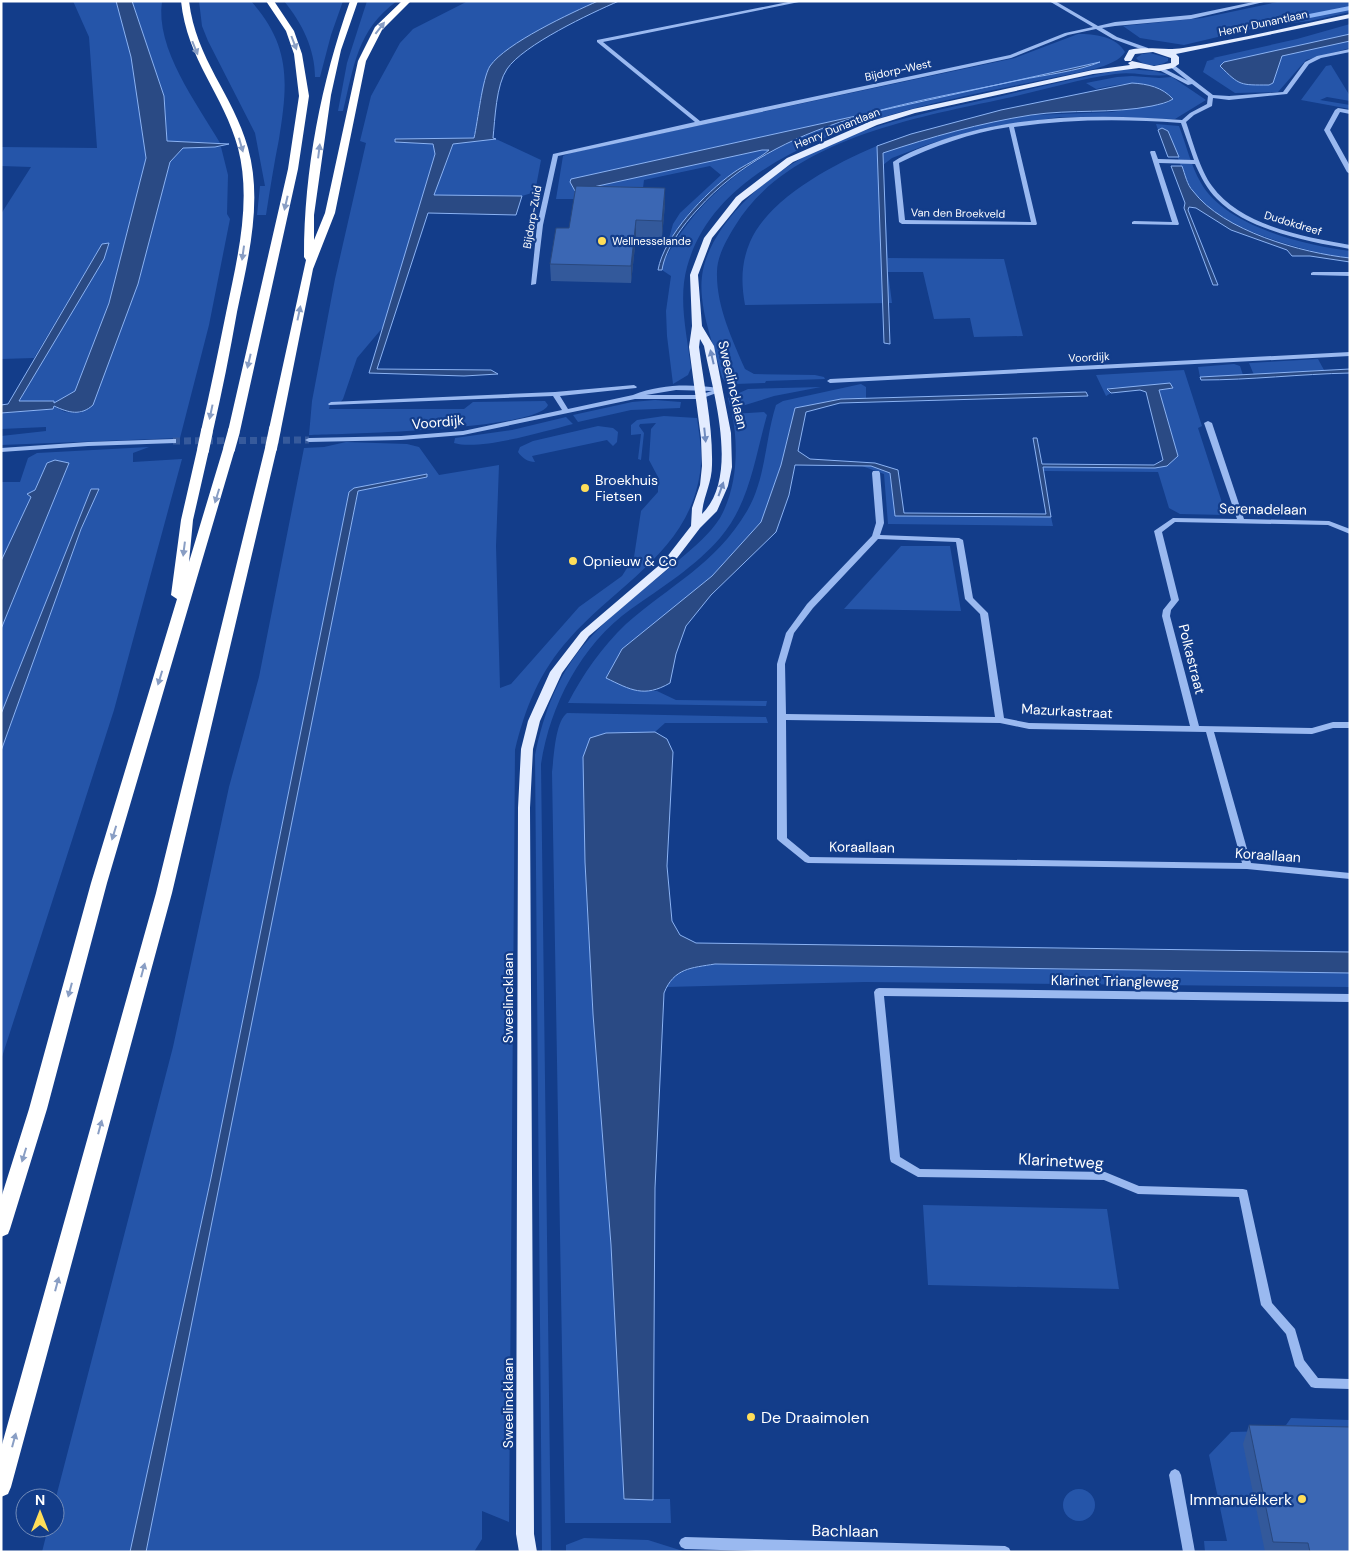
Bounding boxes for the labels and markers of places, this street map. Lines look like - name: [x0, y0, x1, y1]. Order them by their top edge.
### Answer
- place label: Wellnesselande: [612, 234, 691, 248]
- marker: Wellnesselande: [596, 235, 608, 247]
- place label: Broekhuis Fietsen: [595, 471, 658, 505]
- marker: Broekhuis Fietsen: [579, 482, 591, 494]
- place label: Opnieuw & Co: [583, 552, 677, 570]
- marker: Opnieuw & Co: [567, 555, 579, 567]
- place label: De Draaimolen: [761, 1407, 869, 1428]
- marker: De Draaimolen: [745, 1411, 757, 1423]
- place label: Immanuëlkerk: [1189, 1489, 1292, 1510]
- marker: Immanuëlkerk: [1296, 1493, 1308, 1505]

